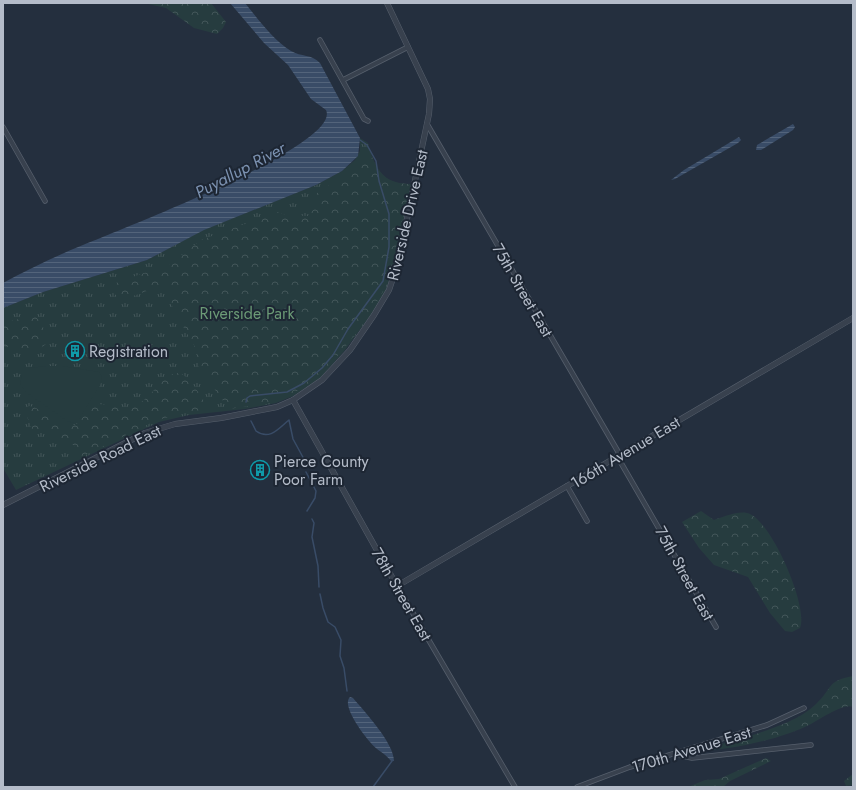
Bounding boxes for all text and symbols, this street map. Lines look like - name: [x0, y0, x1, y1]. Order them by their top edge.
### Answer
- water label: Puyallup River: [190, 135, 291, 204]
- street label: Riverside Drive East: [381, 147, 434, 283]
- street label: 75th Street East: [487, 239, 559, 341]
- park label: Riverside Park: [200, 302, 295, 325]
- building icon: Registration: [64, 340, 86, 362]
- place label: Registration: [89, 340, 168, 363]
- street label: 166th Avenue East: [566, 411, 684, 494]
- street label: Riverside Road East: [36, 419, 165, 498]
- place label: Pierce County Poor Farm: [274, 450, 369, 491]
- building icon: Pierce County Poor Farm: [249, 459, 271, 481]
- street label: 75th Street East: [649, 522, 720, 625]
- street label: 78th Street East: [366, 543, 438, 645]
- street label: 170th Avenue East: [629, 720, 754, 779]

